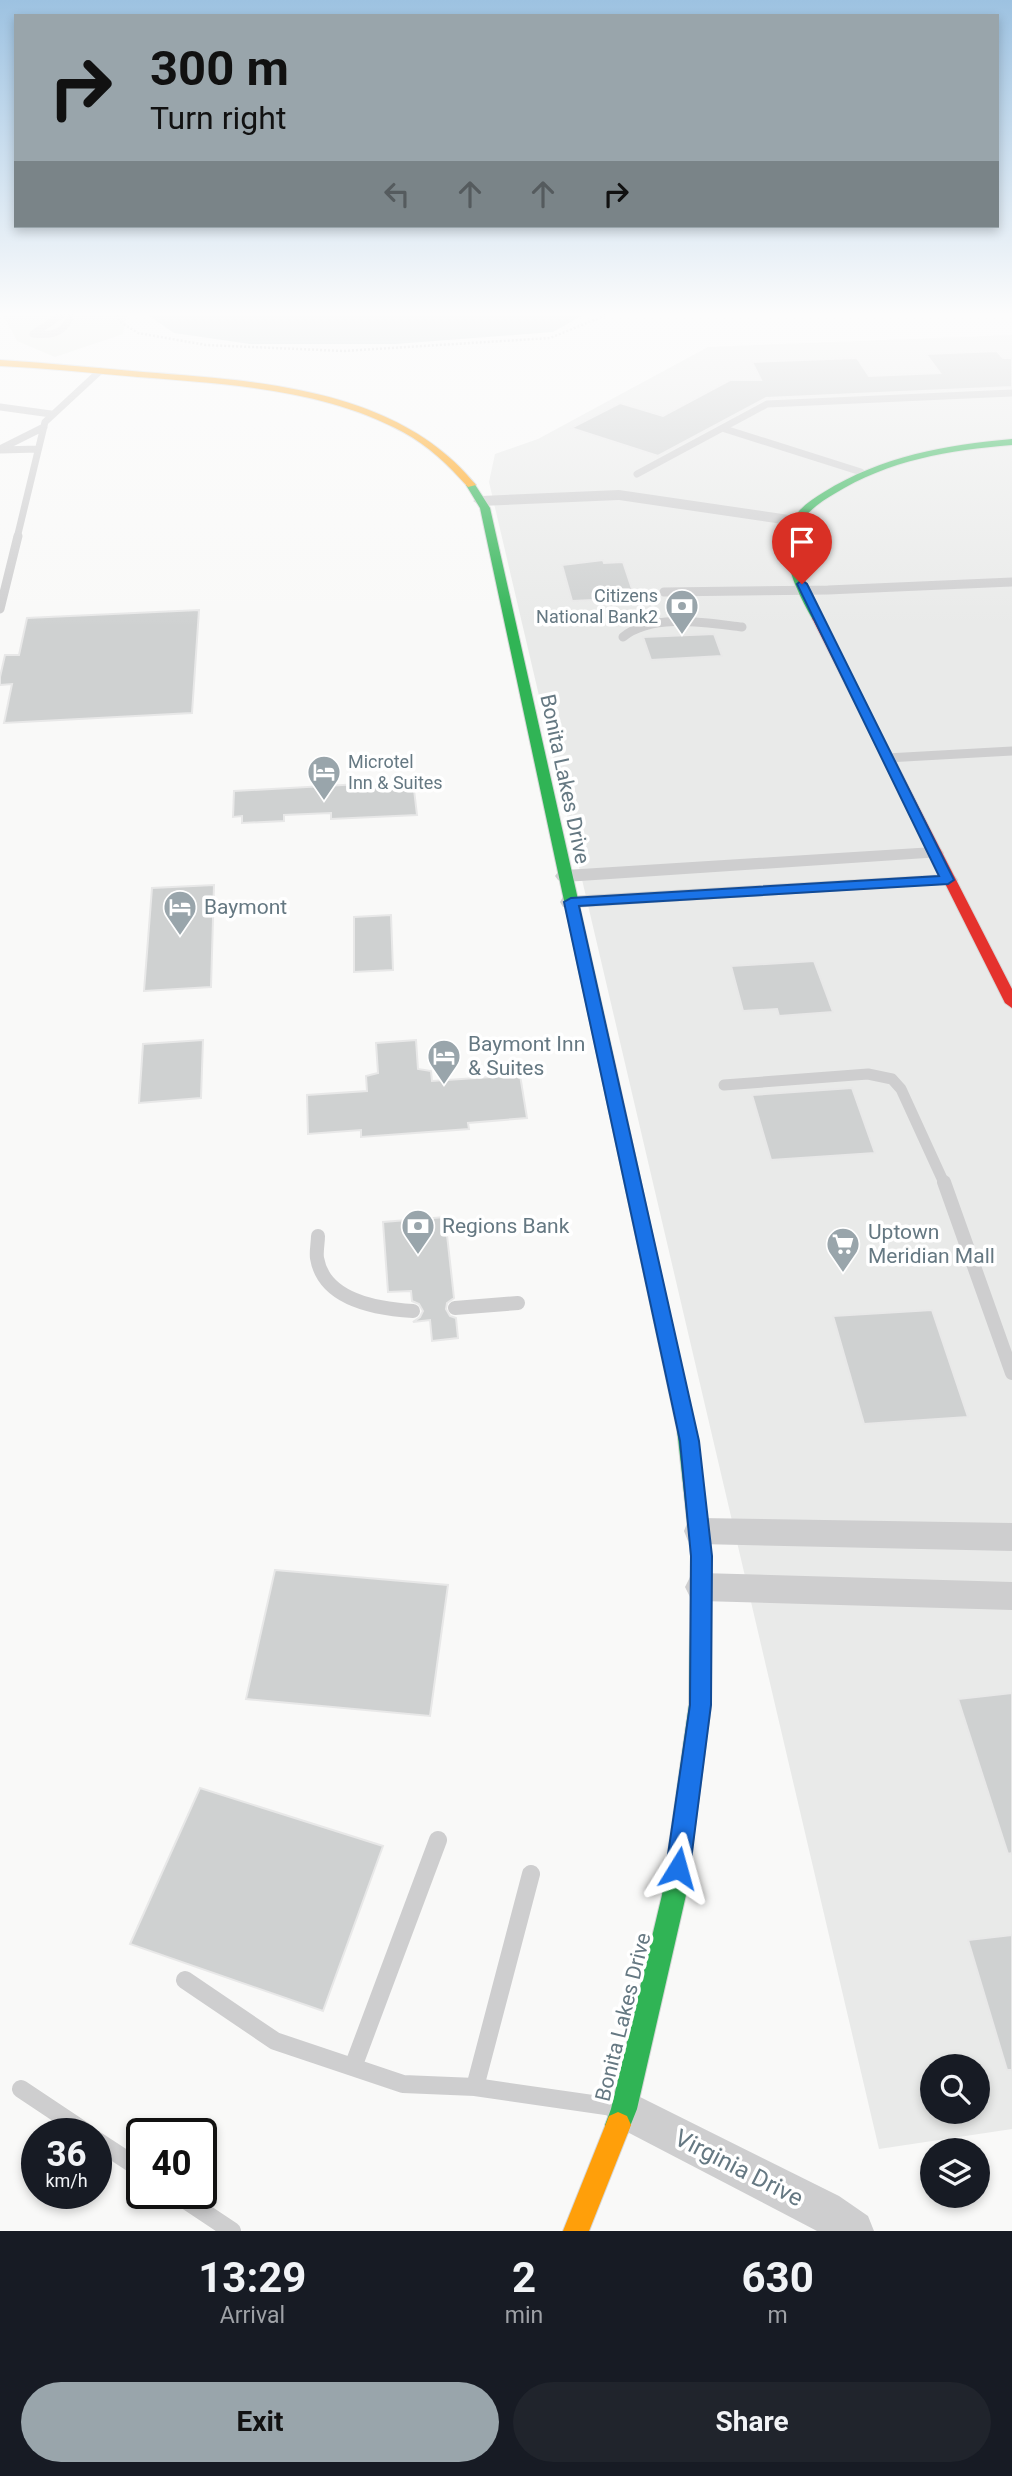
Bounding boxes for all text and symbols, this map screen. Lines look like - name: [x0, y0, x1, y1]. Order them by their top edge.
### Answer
- text: 300 m: [150, 40, 289, 97]
- icon: right: [35, 42, 126, 133]
- text: Turn right: [150, 99, 286, 137]
- icon: left: [378, 175, 416, 213]
- icon: ahead: [451, 175, 489, 213]
- icon: ahead: [524, 175, 562, 213]
- icon: right: [597, 175, 635, 213]
- pin: [772, 512, 832, 584]
- icon: arrive: [783, 523, 821, 561]
- place label: Citizens National Bank2: [536, 585, 658, 627]
- bank icon: Citizens National Bank2: [663, 587, 701, 636]
- street label: Bonita Lakes Drive: [535, 692, 595, 866]
- place label: Microtel Inn & Suites: [348, 751, 443, 793]
- hotel icon: Microtel Inn & Suites: [305, 753, 343, 802]
- hotel icon: Baymont: [161, 888, 199, 937]
- place label: Baymont: [204, 895, 287, 919]
- place label: Baymont Inn & Suites: [468, 1032, 585, 1080]
- hotel icon: Baymont Inn & Suites: [425, 1037, 463, 1086]
- bank icon: Regions Bank: [399, 1207, 437, 1256]
- place label: Regions Bank: [442, 1214, 570, 1238]
- place label: Uptown Meridian Mall: [868, 1220, 995, 1268]
- supermarket icon: Uptown Meridian Mall: [824, 1225, 862, 1274]
- position arrow: [641, 1831, 715, 1905]
- street label: Bonita Lakes Drive: [590, 1930, 656, 2104]
- map controls: [920, 2054, 990, 2208]
- button: search: [920, 2054, 990, 2124]
- speed limit sign: 40: [126, 2118, 217, 2209]
- street label: Virginia Drive: [670, 2124, 808, 2212]
- text: 36: [46, 2134, 87, 2175]
- button: layers: [920, 2138, 990, 2208]
- text: km/h: [45, 2170, 88, 2191]
- text: 13:29: [198, 2253, 306, 2302]
- text: 2: [512, 2253, 536, 2302]
- text: 630: [741, 2253, 814, 2302]
- text: Arrival: [220, 2302, 285, 2329]
- text: min: [505, 2302, 543, 2329]
- text: m: [768, 2302, 788, 2329]
- button: Exit: [21, 2382, 499, 2462]
- button: Share: [513, 2382, 991, 2462]

